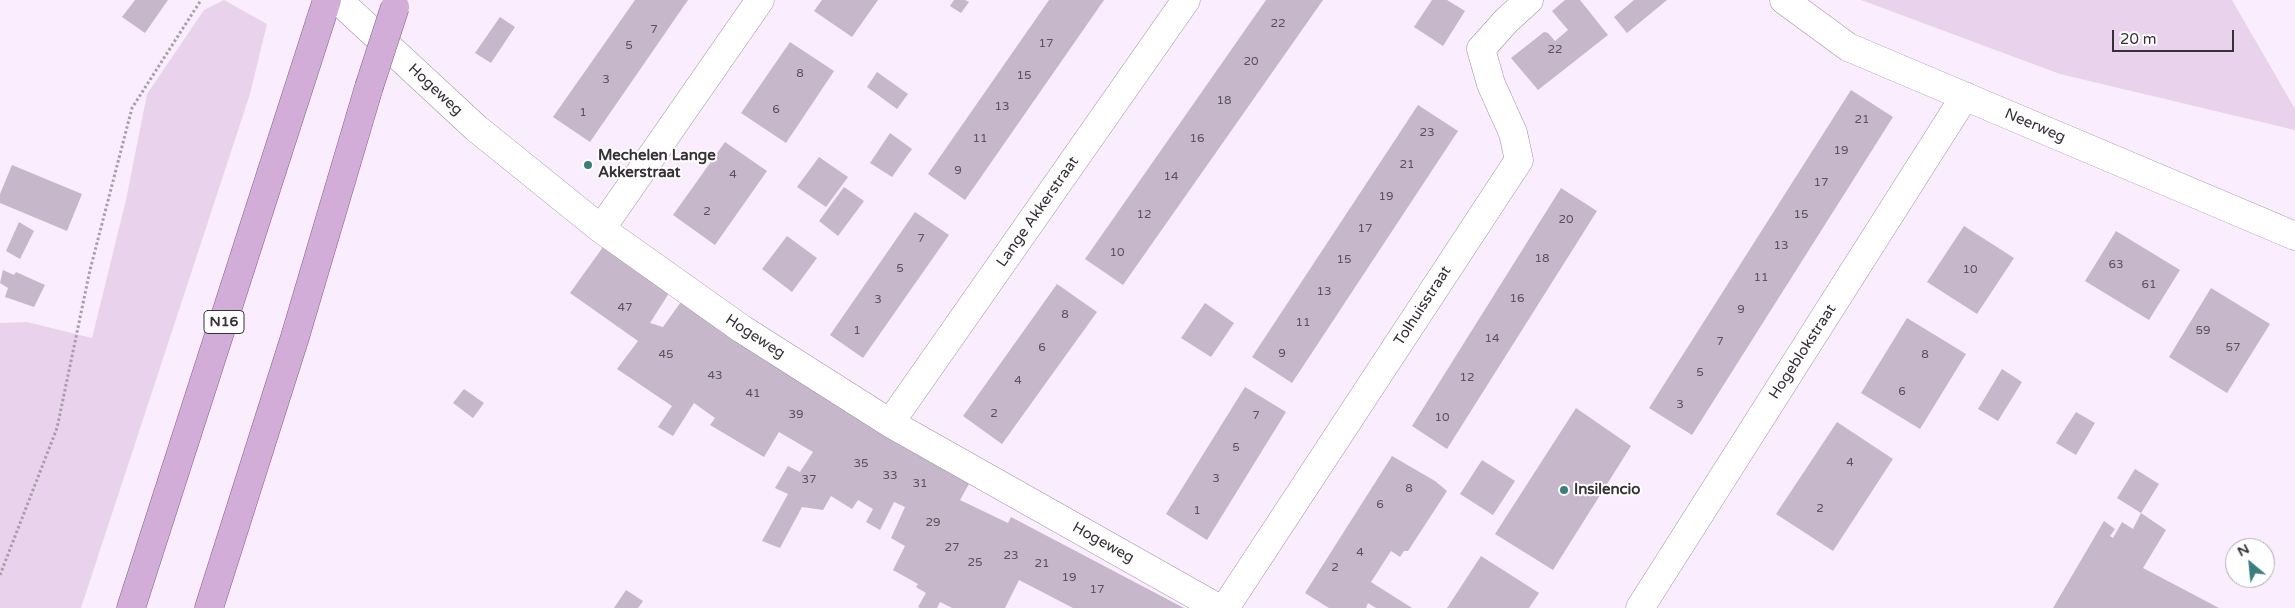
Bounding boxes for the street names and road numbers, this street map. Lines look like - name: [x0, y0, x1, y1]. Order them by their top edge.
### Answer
- street label: Hogeweg: [404, 60, 466, 120]
- street label: Neerweg: [2002, 105, 2068, 147]
- street label: Lange Akkerstraat: [993, 153, 1083, 271]
- street label: Tolhuisstraat: [1391, 263, 1455, 349]
- street label: Hogeblokstraat: [1766, 301, 1840, 403]
- road number: N16: [204, 311, 244, 334]
- street label: Hogeweg: [722, 311, 788, 363]
- street label: Hogeweg: [1069, 519, 1137, 567]

